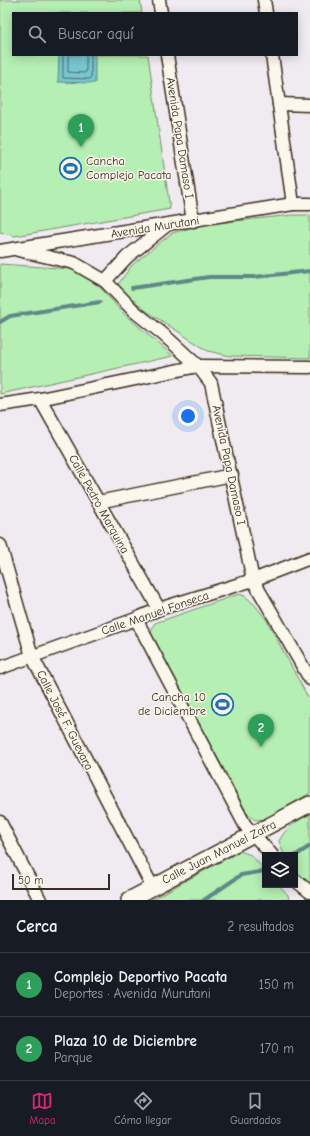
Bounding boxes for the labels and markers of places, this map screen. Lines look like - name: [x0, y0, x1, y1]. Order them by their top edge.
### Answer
- pin: 1: [68, 114, 94, 147]
- place label: Cancha Complejo Pacata: [86, 154, 172, 182]
- sports icon: Cancha Complejo Pacata: [58, 155, 84, 181]
- place label: Cancha 10 de Diciembre: [138, 690, 206, 718]
- sports icon: Cancha 10 de Diciembre: [209, 691, 235, 717]
- pin: 2: [248, 714, 274, 747]

